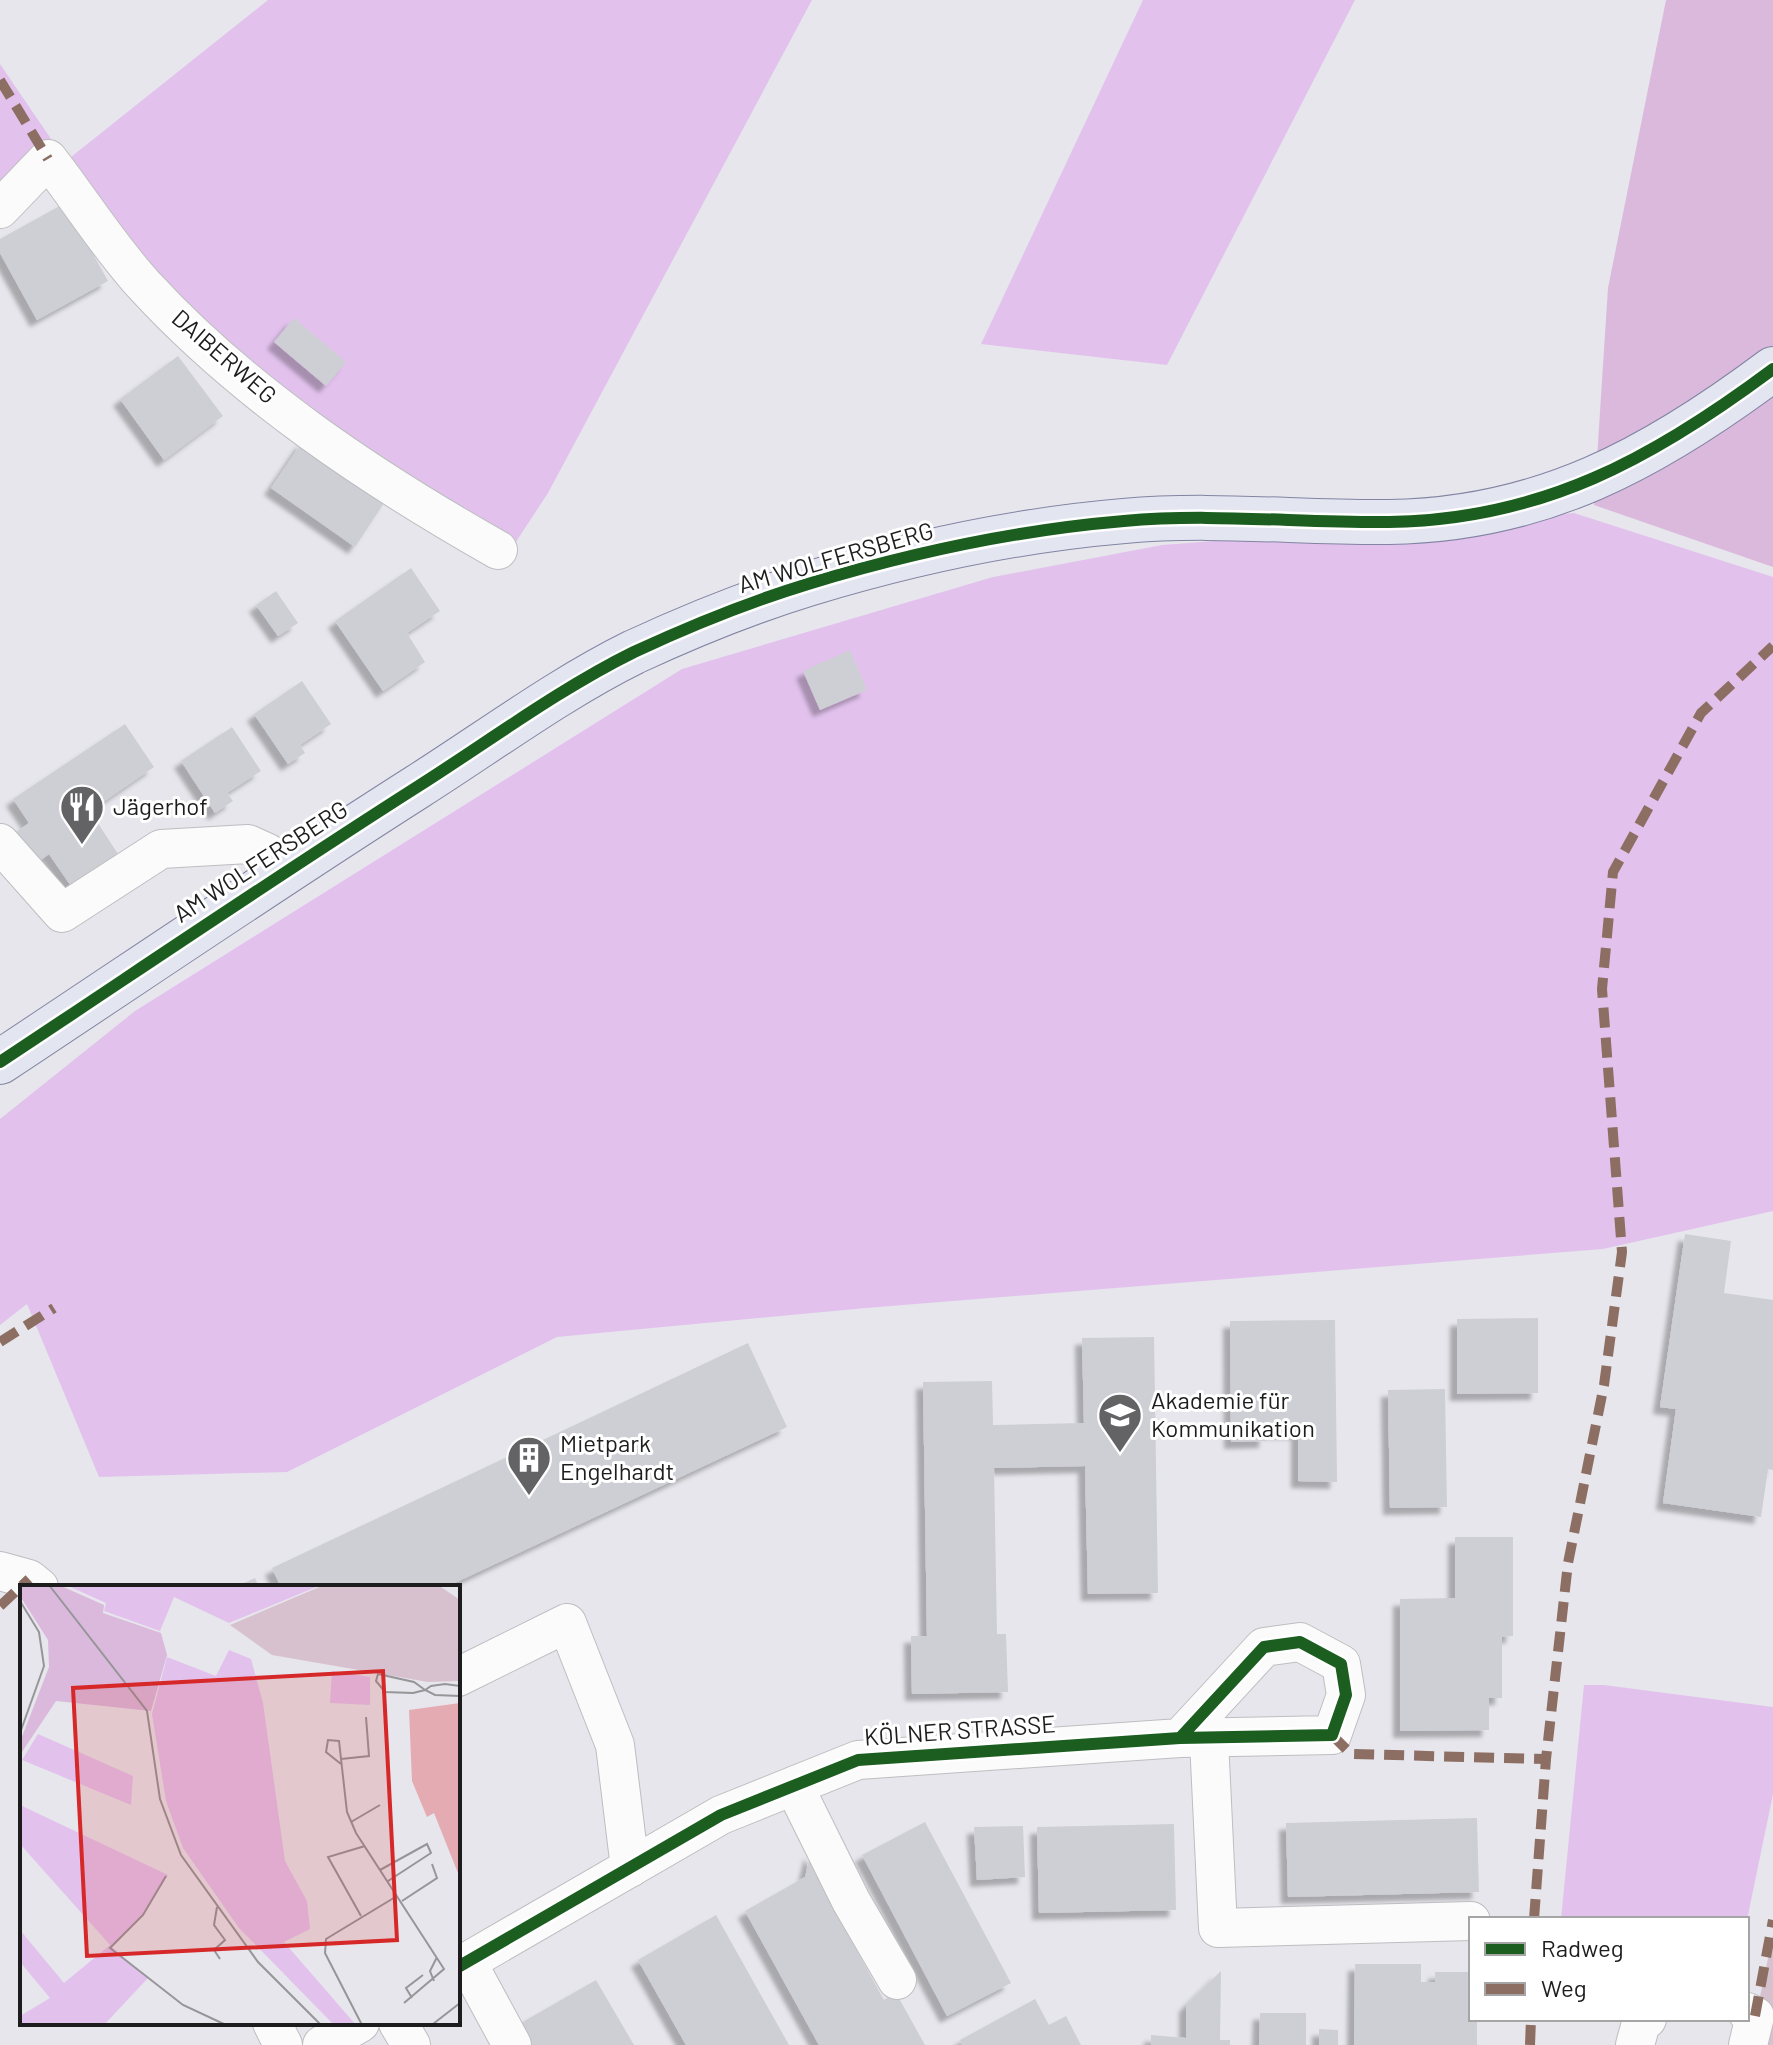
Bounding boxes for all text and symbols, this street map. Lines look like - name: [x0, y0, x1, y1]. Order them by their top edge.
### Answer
- street label: DAIBERWEG: [167, 303, 283, 409]
- street label: AM WOLFERSBERG: [735, 515, 936, 598]
- restaurant icon: Jägerhof: [58, 783, 106, 846]
- place label: Jägerhof: [113, 791, 208, 820]
- street label: AM WOLFERSBERG: [168, 794, 353, 928]
- place label: Akademie für Kommunikation: [1151, 1385, 1315, 1442]
- school or university icon: Akademie für Kommunikation: [1096, 1391, 1144, 1454]
- place label: Mietpark Engelhardt: [560, 1428, 674, 1485]
- building icon: Mietpark Engelhardt: [505, 1434, 553, 1497]
- inset map: [20, 1585, 460, 2025]
- street label: KÖLNER STRASSE: [863, 1708, 1057, 1751]
- legend: [1469, 1917, 1749, 2021]
- text: Radweg: [1541, 1933, 1624, 1962]
- text: Weg: [1541, 1973, 1587, 2002]

